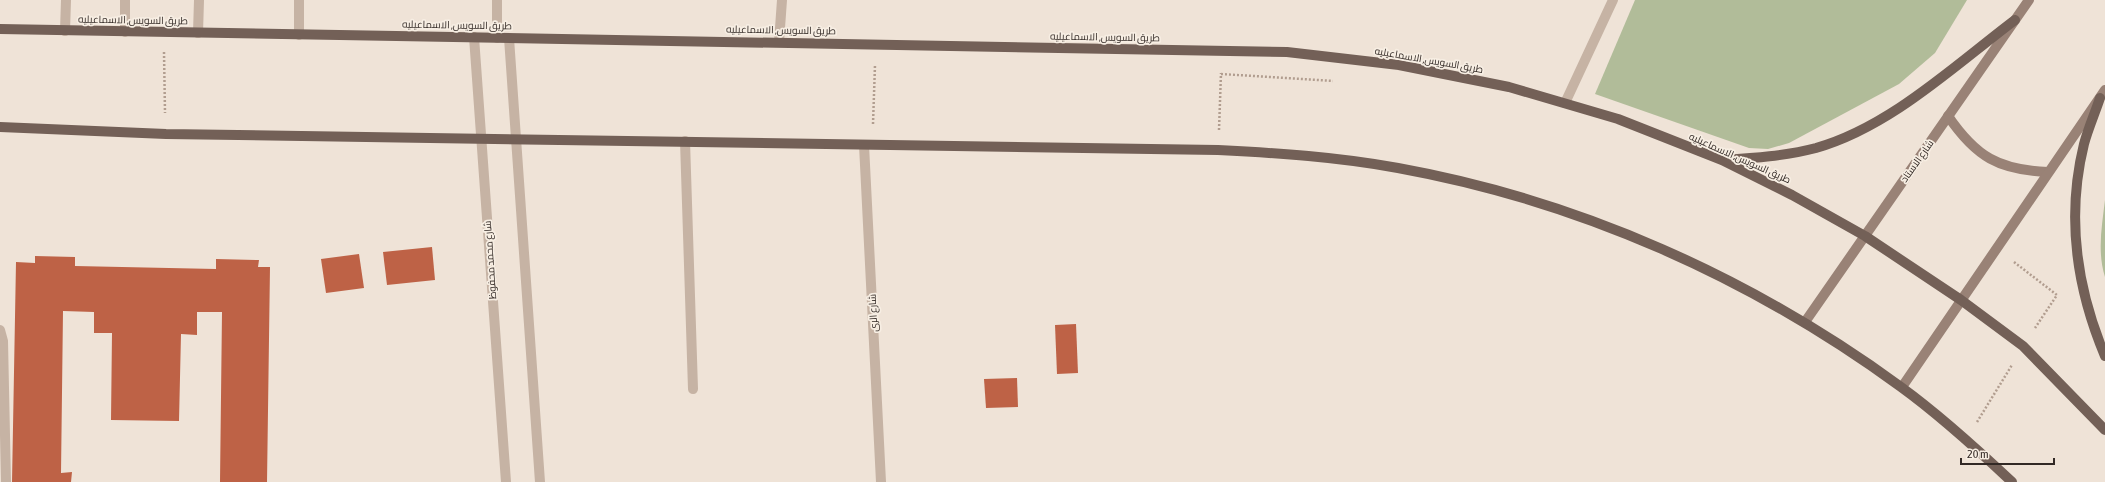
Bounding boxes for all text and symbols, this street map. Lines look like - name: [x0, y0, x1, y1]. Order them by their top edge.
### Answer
- street label: طريق السويس, الاسماعيليه: [78, 14, 188, 27]
- street label: طريق السويس, الاسماعيليه: [402, 19, 512, 32]
- street label: طريق السويس, الاسماعيليه: [726, 24, 836, 37]
- street label: طريق السويس, الاسماعيليه: [1050, 31, 1160, 44]
- street label: طريق السويس, الاسماعيليه: [1374, 45, 1484, 76]
- street label: طريق السويس, الاسماعيليه: [1687, 131, 1793, 186]
- street label: شارع الاستاد: [1898, 138, 1936, 185]
- street label: شارع محمد محفوظ: [482, 220, 499, 300]
- street label: شارع الرى: [867, 294, 880, 332]
- scale bar: [1961, 440, 2054, 466]
- text: 20 m: [1967, 447, 1989, 461]

